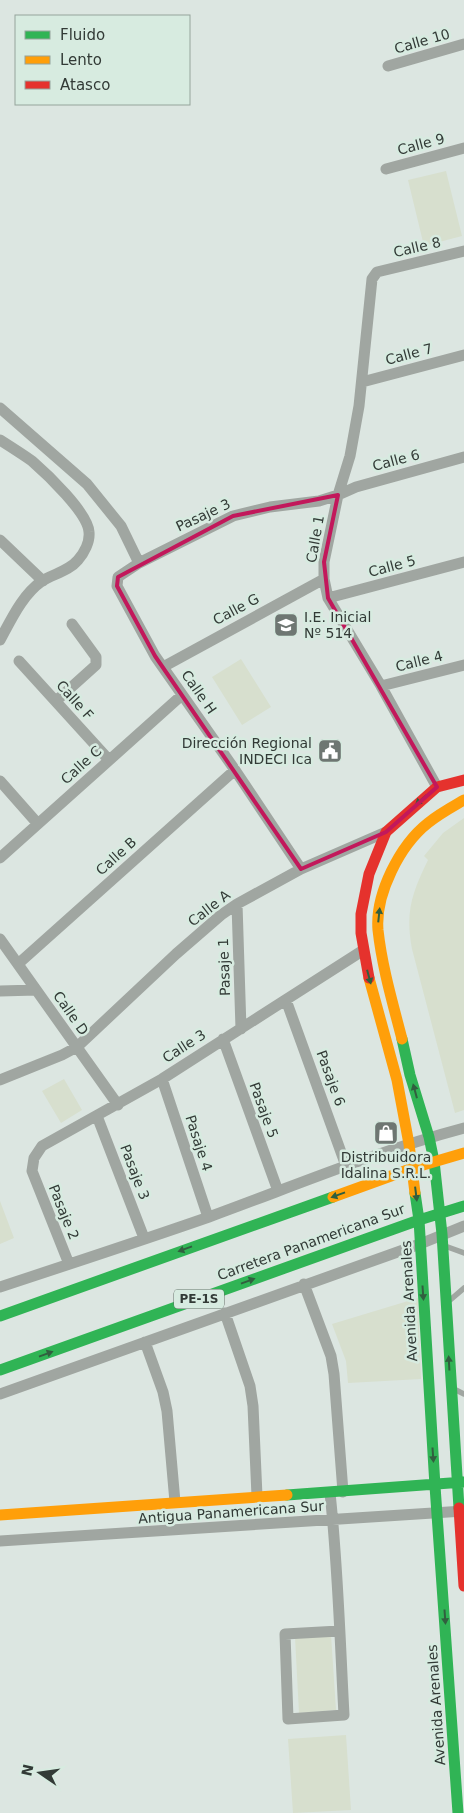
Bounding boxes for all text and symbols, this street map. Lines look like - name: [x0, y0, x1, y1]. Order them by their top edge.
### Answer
- legend: [15, 15, 190, 105]
- street label: Calle 10: [392, 25, 452, 57]
- text: Fluido: [60, 26, 105, 44]
- text: Lento: [60, 51, 102, 69]
- text: Atasco: [60, 76, 110, 94]
- street label: Calle 9: [396, 130, 446, 158]
- street label: Calle 8: [392, 234, 442, 260]
- street label: Calle 7: [384, 340, 434, 368]
- street label: Calle 6: [371, 446, 421, 474]
- street label: Pasaje 3: [173, 495, 233, 535]
- street label: Calle 1: [303, 514, 327, 564]
- street label: Calle 5: [367, 552, 417, 580]
- street label: Calle G: [210, 590, 262, 628]
- place label: I.E. Inicial Nº 514: [304, 609, 371, 641]
- school or university icon: I.E. Inicial Nº 514: [273, 612, 299, 638]
- street label: Calle 4: [394, 647, 444, 675]
- street label: Calle H: [178, 667, 220, 717]
- street label: Calle F: [53, 677, 97, 723]
- place label: Dirección Regional INDECI Ica: [182, 735, 312, 767]
- public building icon: Dirección Regional INDECI Ica: [317, 738, 343, 764]
- street label: Calle C: [57, 743, 105, 787]
- one-way arrow: [415, 794, 427, 805]
- street label: Calle B: [93, 834, 139, 878]
- street label: Calle A: [185, 886, 233, 929]
- one-way arrow: [375, 907, 383, 923]
- street label: Pasaje 1: [215, 938, 233, 996]
- one-way arrow: [365, 970, 373, 985]
- street label: Calle D: [50, 988, 92, 1038]
- street label: Calle 3: [159, 1026, 209, 1066]
- street label: Pasaje 6: [314, 1048, 348, 1108]
- street label: Pasaje 5: [247, 1080, 281, 1140]
- one-way arrow: [410, 1083, 418, 1098]
- street label: Pasaje 4: [182, 1113, 216, 1173]
- shop icon: Distribuidora Idalina S.R.L.: [373, 1120, 399, 1146]
- street label: Pasaje 3: [117, 1142, 153, 1202]
- place label: Distribuidora Idalina S.R.L.: [341, 1149, 431, 1181]
- street label: Pasaje 2: [46, 1182, 82, 1242]
- one-way arrow: [412, 1186, 420, 1202]
- one-way arrow: [330, 1191, 345, 1199]
- street label: Carretera Panamericana Sur: [215, 1200, 407, 1283]
- street label: Avenida Arenales: [398, 1240, 420, 1362]
- one-way arrow: [177, 1246, 192, 1254]
- one-way arrow: [241, 1277, 256, 1285]
- one-way arrow: [420, 1285, 428, 1301]
- road number: PE-1S: [174, 1290, 224, 1308]
- one-way arrow: [39, 1350, 54, 1358]
- one-way arrow: [445, 1355, 453, 1371]
- one-way arrow: [430, 1447, 438, 1463]
- street label: Antigua Panamericana Sur: [138, 1498, 325, 1526]
- one-way arrow: [441, 1609, 449, 1625]
- street label: Avenida Arenales: [424, 1644, 448, 1766]
- north arrow: [15, 1748, 65, 1798]
- text: N: [18, 1763, 36, 1778]

